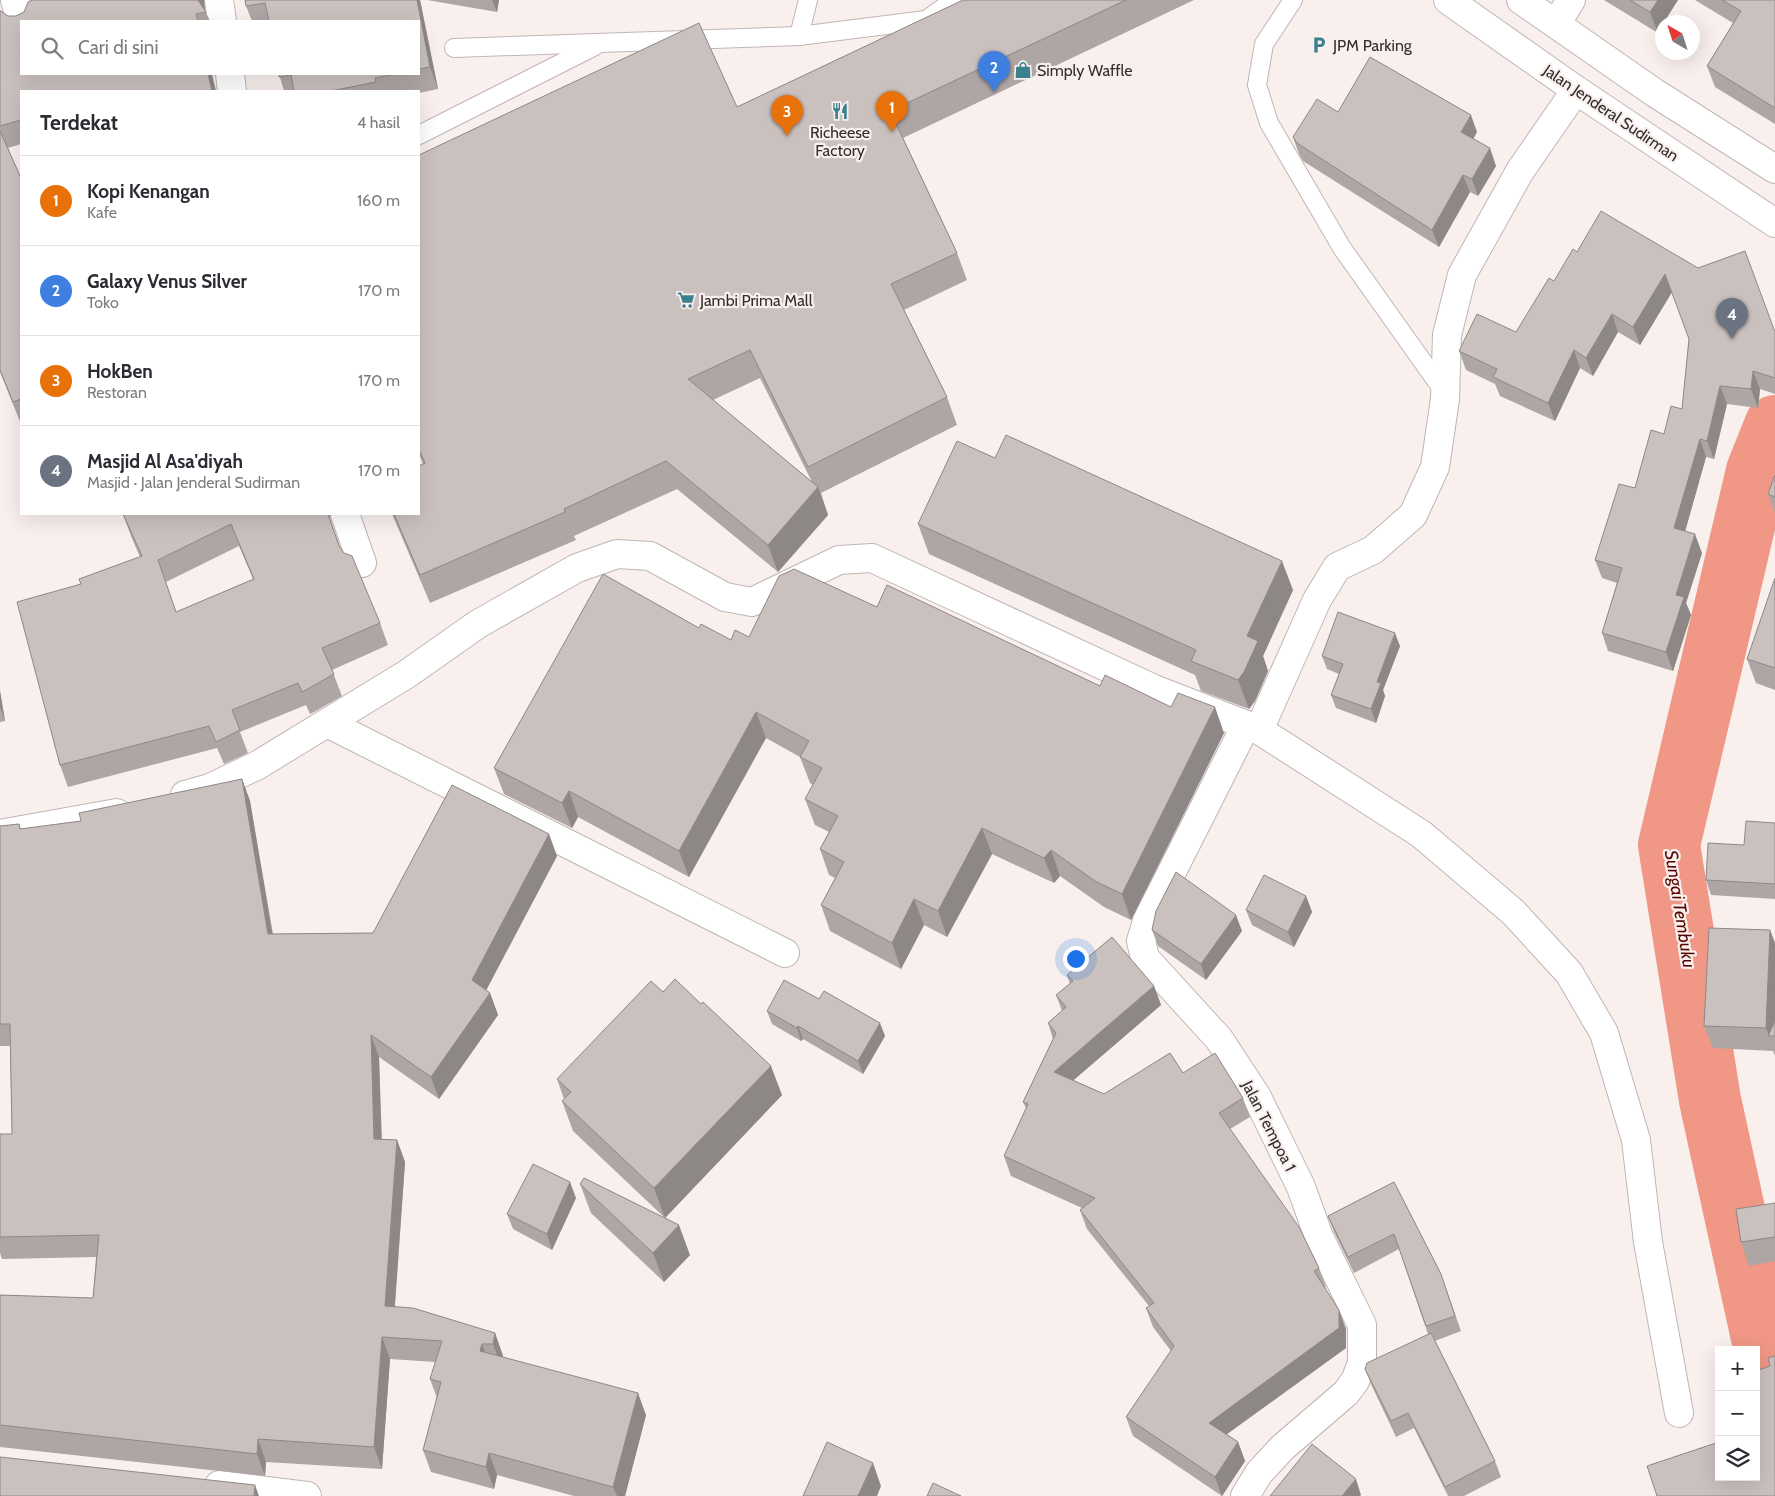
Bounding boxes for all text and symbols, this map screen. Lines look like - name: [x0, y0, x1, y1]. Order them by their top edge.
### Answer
- north arrow: [1655, 15, 1700, 60]
- search box: [20, 20, 420, 75]
- icon: search: [38, 34, 66, 62]
- parking icon: JPM Parking: [1309, 35, 1329, 55]
- text: Cari di sini: [78, 36, 159, 59]
- place label: JPM Parking: [1332, 36, 1413, 55]
- pin: 2: [978, 51, 1010, 92]
- shop icon: Simply Waffle: [1013, 60, 1033, 80]
- street label: Jalan Jenderal Sudirman: [1539, 60, 1682, 165]
- place label: Simply Waffle: [1037, 61, 1133, 80]
- pin: 1: [876, 91, 908, 132]
- pin: 3: [771, 95, 803, 136]
- restaurant icon: Richeese Factory: [830, 101, 850, 121]
- text: Terdekat: [40, 110, 118, 135]
- text: 4 hasil: [357, 113, 400, 132]
- place label: Richeese Factory: [810, 123, 870, 160]
- text: Kopi Kenangan: [87, 180, 210, 203]
- text: 1: [53, 191, 59, 210]
- text: 160 m: [357, 191, 400, 210]
- text: Kafe: [87, 203, 117, 222]
- text: Galaxy Venus Silver: [87, 270, 247, 293]
- text: 2: [52, 281, 60, 300]
- text: 170 m: [358, 281, 400, 300]
- supermarket icon: Jambi Prima Mall: [676, 290, 696, 310]
- place label: Jambi Prima Mall: [699, 291, 813, 310]
- text: Toko: [87, 293, 119, 312]
- pin: 4: [1716, 298, 1748, 339]
- text: HokBen: [87, 360, 153, 383]
- text: 3: [52, 371, 60, 390]
- text: 170 m: [358, 371, 400, 390]
- text: Restoran: [87, 383, 147, 402]
- text: Masjid Al Asa'diyah: [87, 450, 243, 473]
- text: 4: [51, 461, 61, 480]
- text: 170 m: [358, 461, 400, 480]
- text: Masjid · Jalan Jenderal Sudirman: [87, 473, 300, 492]
- water label: Sungai Tembuku: [1660, 849, 1700, 969]
- your location: [1063, 946, 1089, 972]
- street label: Jalan Tempoa 1: [1238, 1077, 1300, 1175]
- map controls: [1715, 1346, 1760, 1481]
- button: +: [1715, 1346, 1760, 1391]
- button: −: [1715, 1391, 1760, 1436]
- button: layers: [1715, 1436, 1760, 1481]

